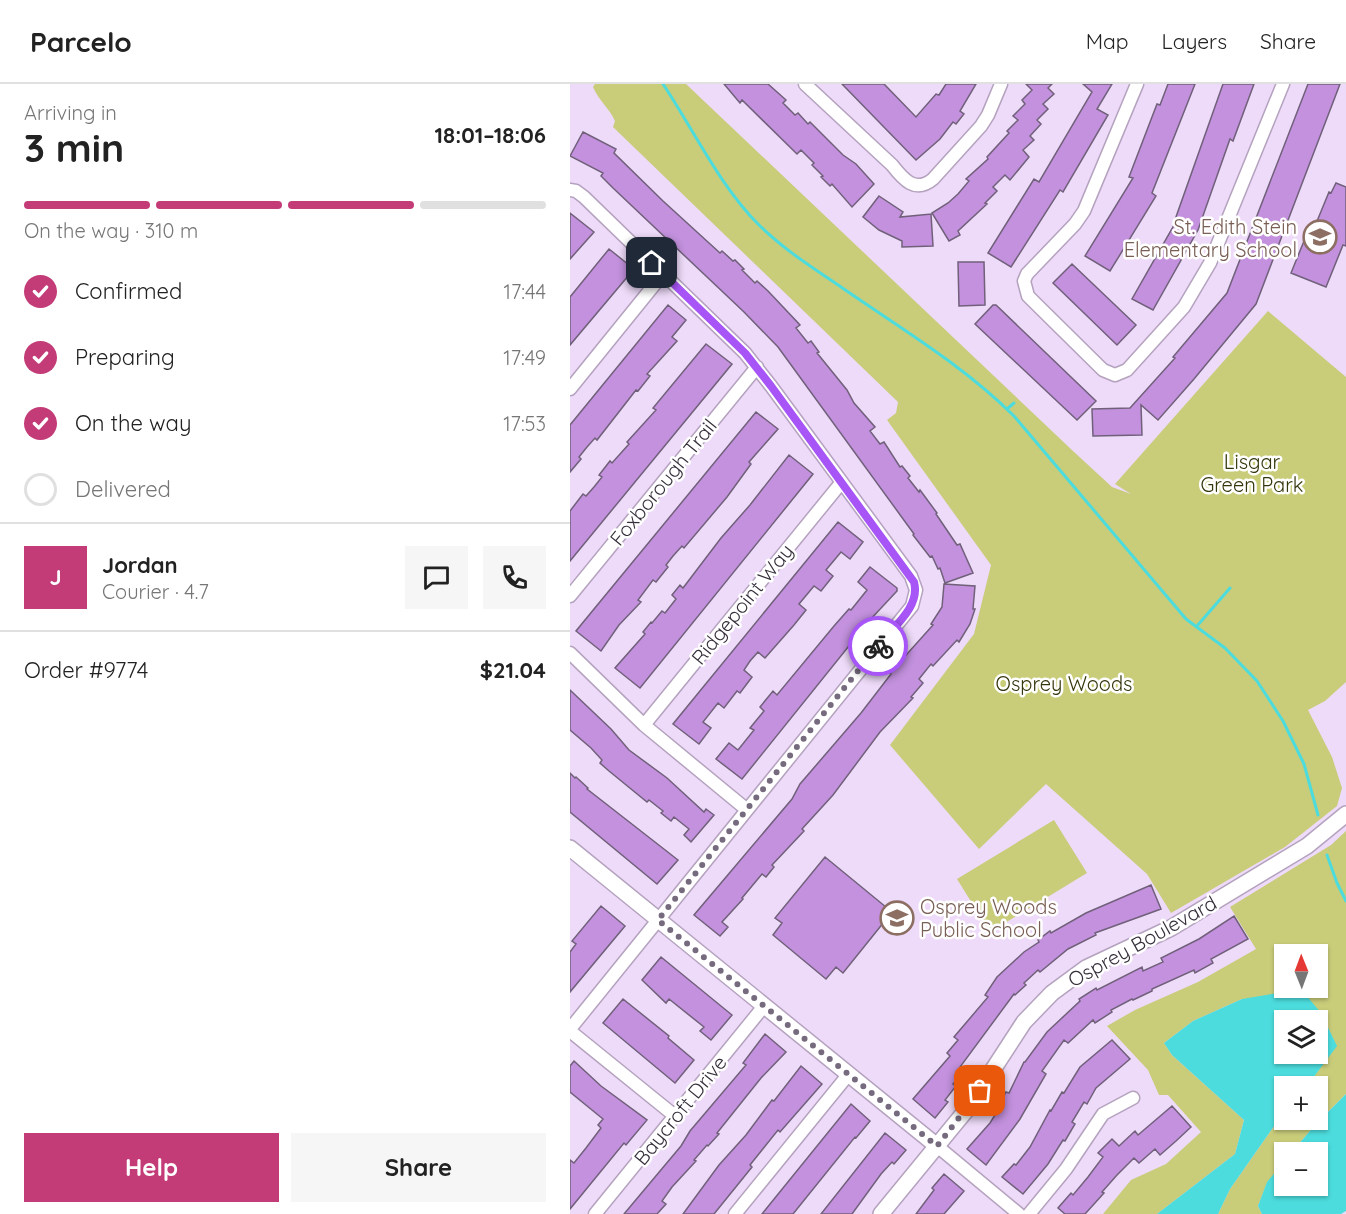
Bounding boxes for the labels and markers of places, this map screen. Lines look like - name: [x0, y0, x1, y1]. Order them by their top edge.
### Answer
- place label: St. Edith Stein Elementary School: [1124, 214, 1297, 262]
- school or university icon: St. Edith Stein Elementary School: [1302, 219, 1338, 255]
- pin: [626, 237, 677, 288]
- place label: Osprey Woods Public School: [920, 894, 1057, 942]
- school or university icon: Osprey Woods Public School: [879, 900, 915, 936]
- pin: [954, 1065, 1005, 1116]

